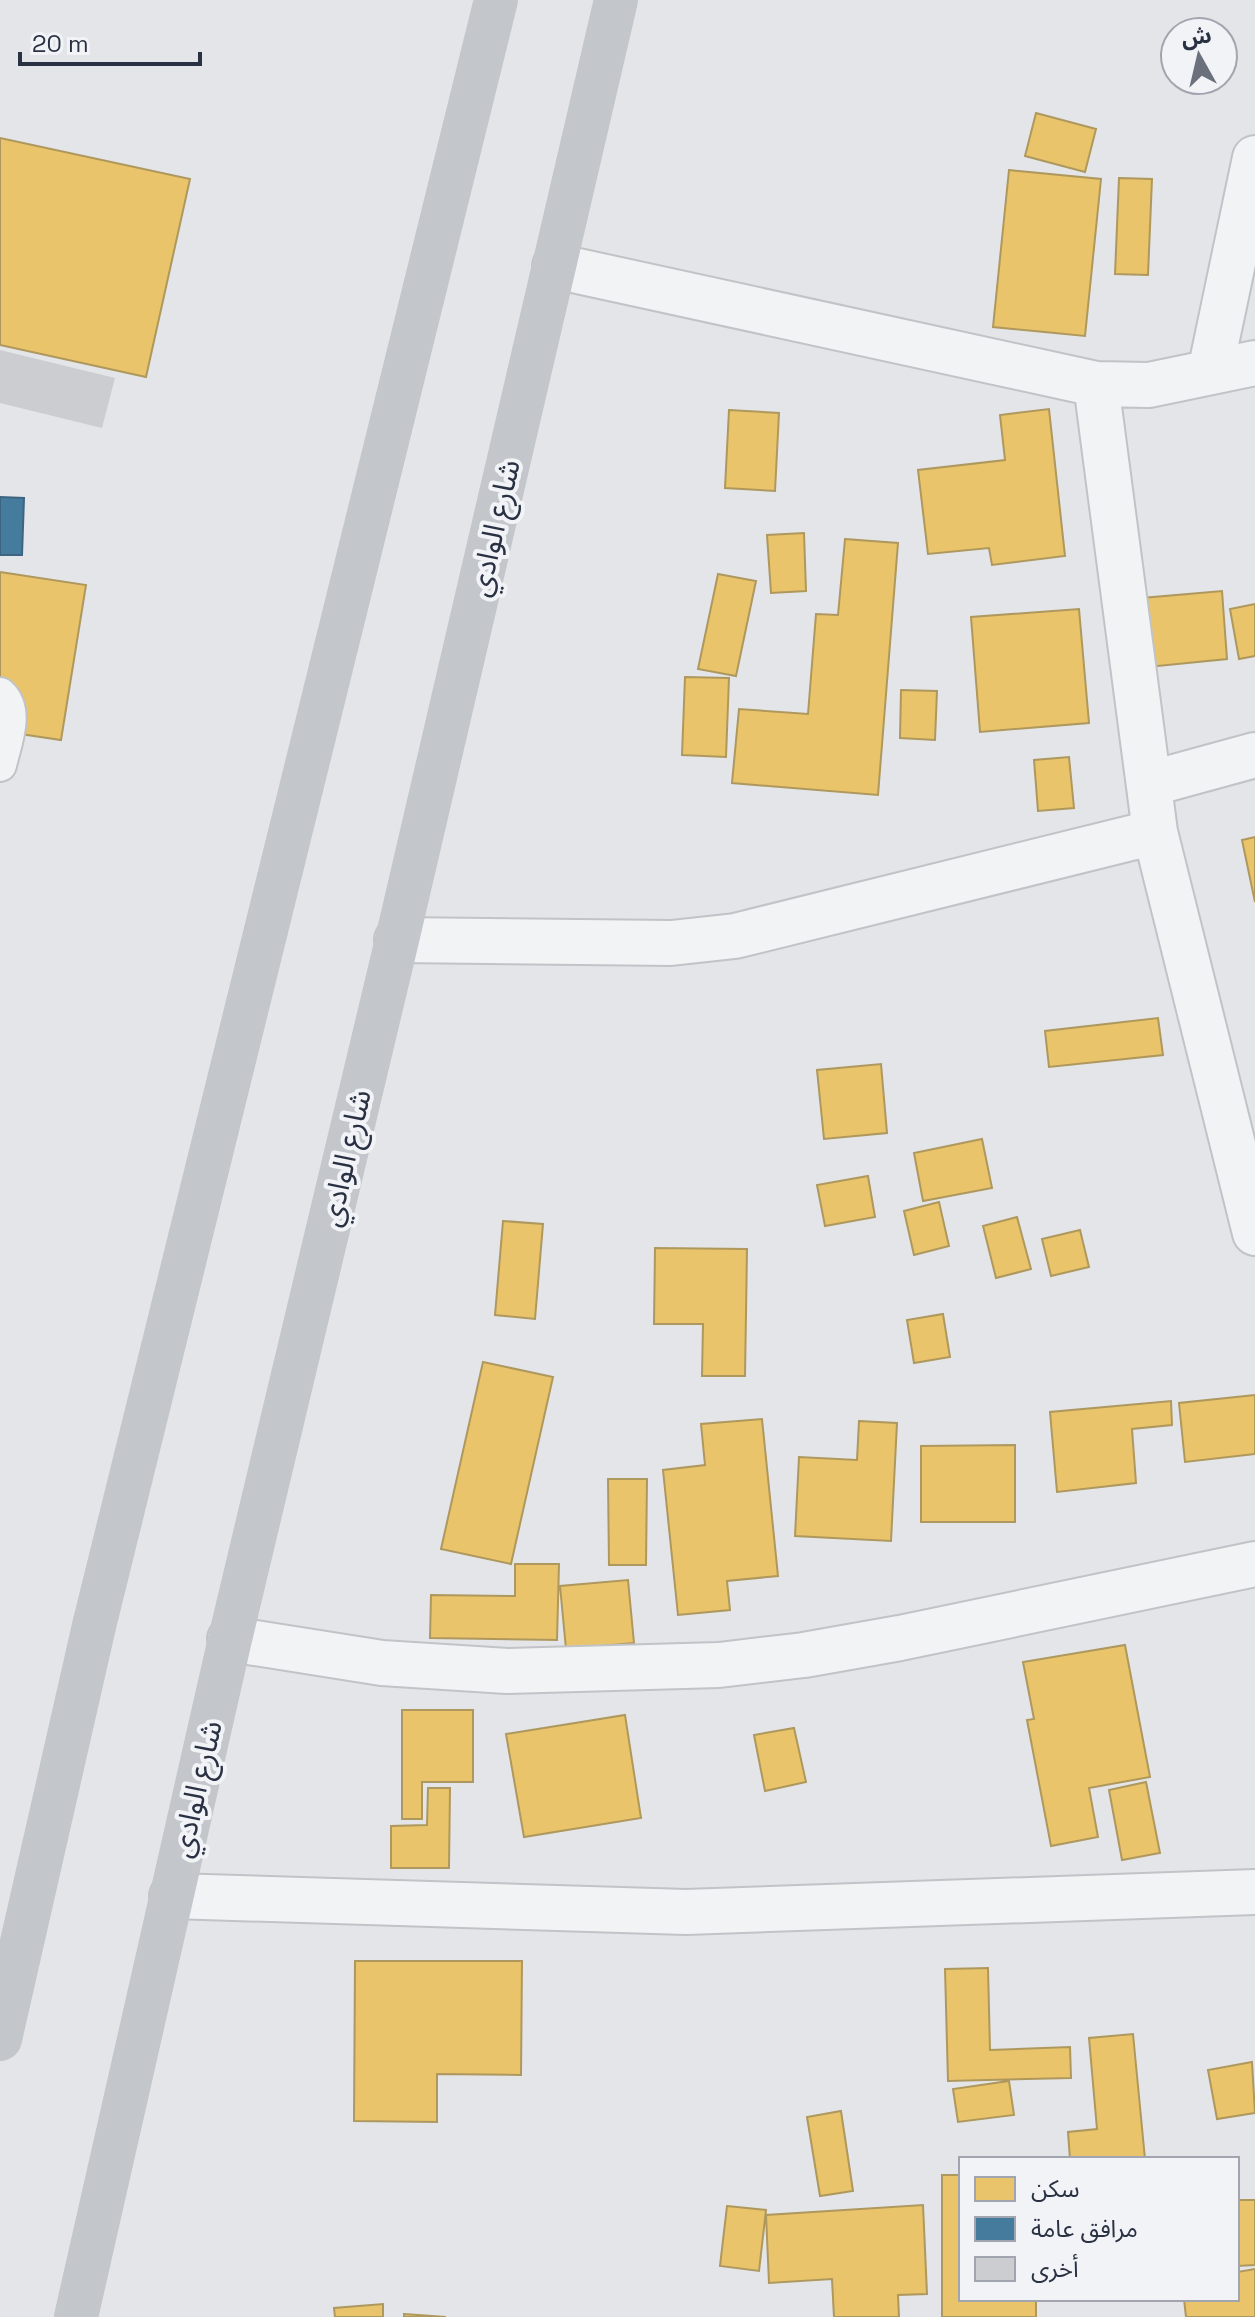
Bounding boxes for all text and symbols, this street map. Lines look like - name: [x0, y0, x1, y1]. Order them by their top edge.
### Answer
- scale bar: [20, 16, 200, 66]
- north arrow: [1159, 16, 1239, 96]
- text: ش: [1179, 20, 1213, 52]
- text: 20 m: [32, 28, 89, 59]
- street label: شارع الوادي: [459, 456, 533, 601]
- street label: شارع الوادي: [310, 1086, 384, 1231]
- street label: شارع الوادي: [161, 1717, 235, 1862]
- legend: [959, 2157, 1239, 2301]
- text: سكن: [1031, 2173, 1080, 2204]
- text: مرافق عامة: [1031, 2213, 1138, 2244]
- text: أخرى: [1031, 2253, 1079, 2284]

